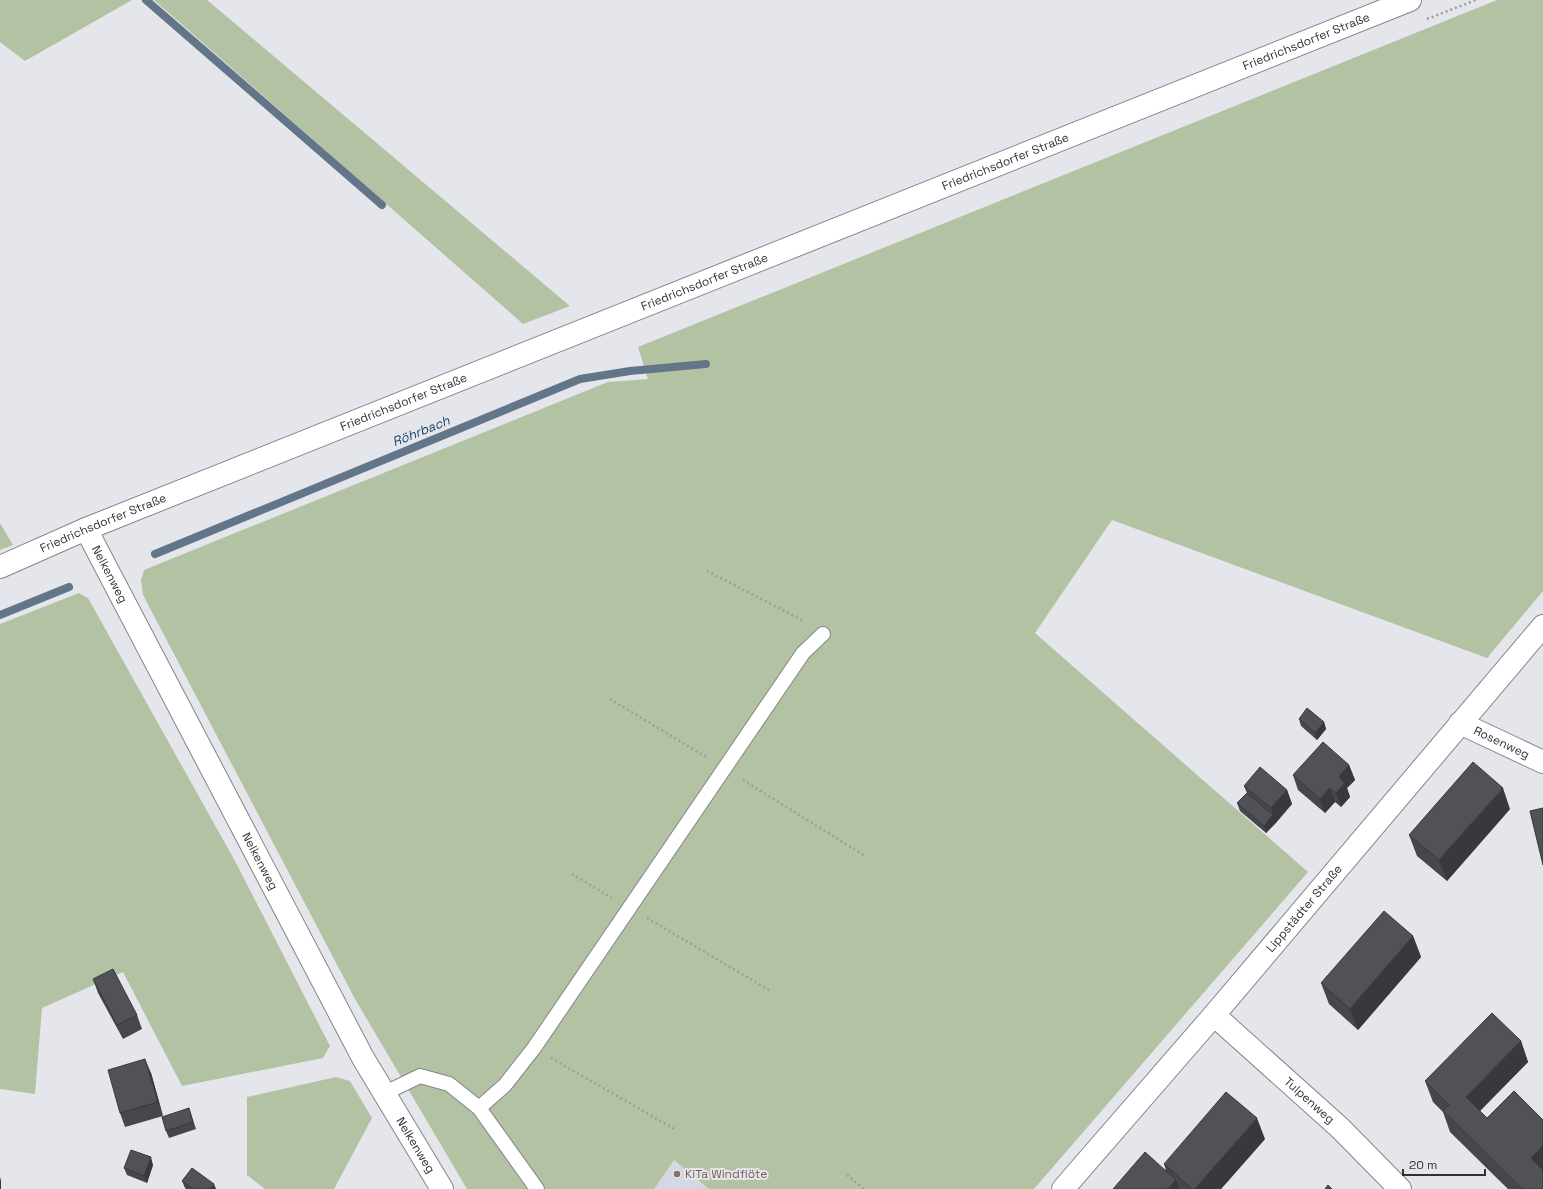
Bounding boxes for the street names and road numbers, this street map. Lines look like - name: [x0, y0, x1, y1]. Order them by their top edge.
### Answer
- street label: Friedrichsdorfer Straße: [1240, 9, 1372, 74]
- street label: Friedrichsdorfer Straße: [939, 129, 1071, 194]
- street label: Friedrichsdorfer Straße: [639, 249, 770, 314]
- street label: Friedrichsdorfer Straße: [338, 370, 469, 435]
- street label: Friedrichsdorfer Straße: [37, 490, 169, 556]
- street label: Nelkenweg: [88, 543, 131, 606]
- street label: Rosenweg: [1471, 723, 1532, 763]
- street label: Nelkenweg: [238, 830, 282, 893]
- street label: Lippstädter Straße: [1263, 861, 1346, 956]
- street label: Tulpenweg: [1281, 1073, 1338, 1127]
- street label: Nelkenweg: [393, 1114, 439, 1176]

